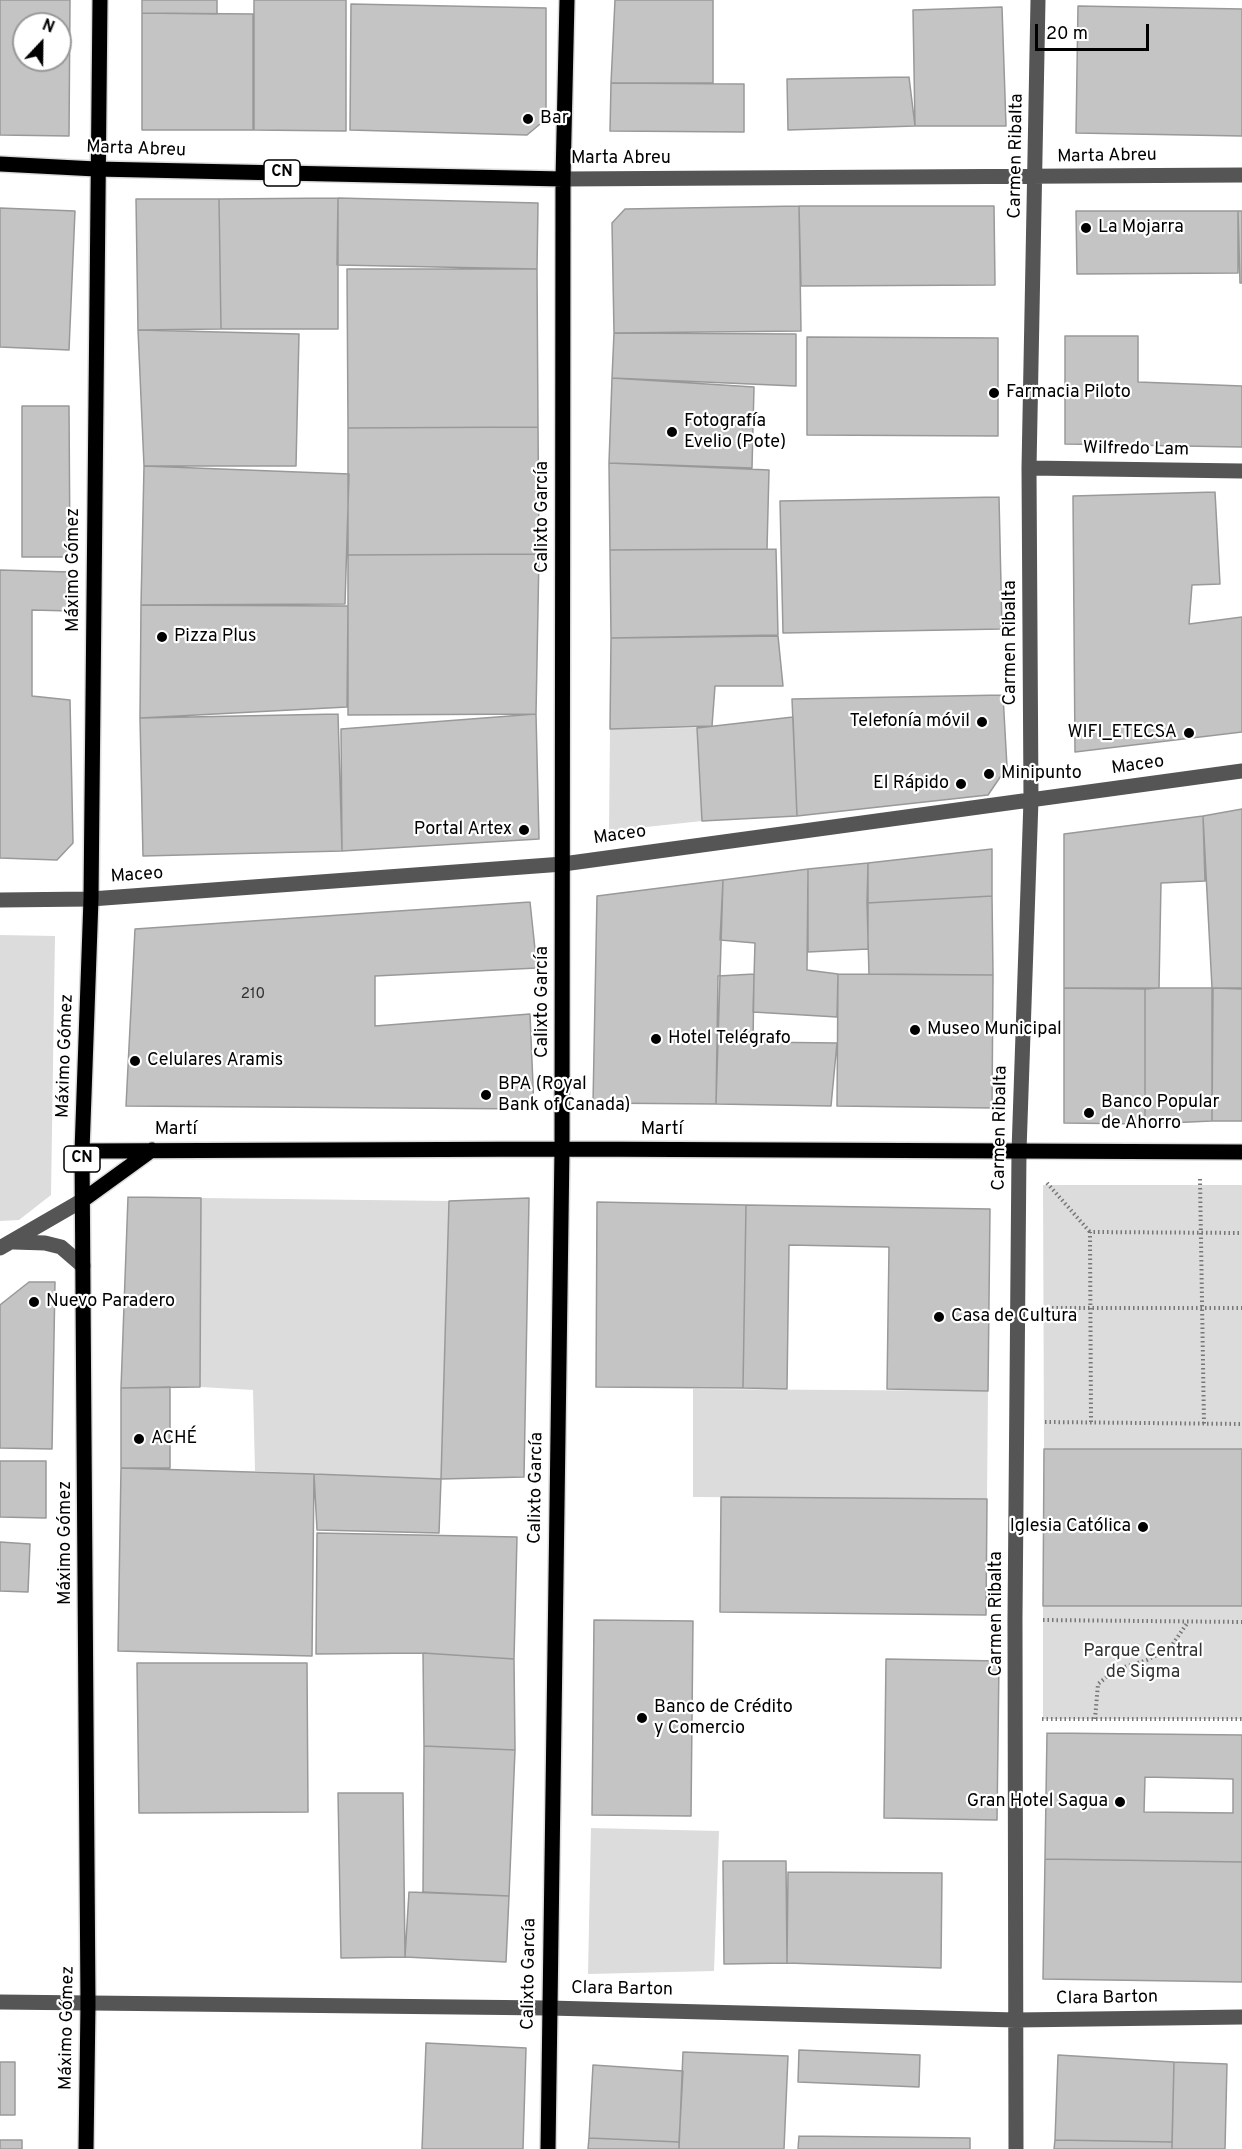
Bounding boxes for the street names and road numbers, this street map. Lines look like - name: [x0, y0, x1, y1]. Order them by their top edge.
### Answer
- street label: Carmen Ribalta: [1005, 93, 1029, 219]
- street label: Marta Abreu: [86, 137, 186, 163]
- street label: Marta Abreu: [1057, 145, 1157, 169]
- street label: Marta Abreu: [571, 148, 671, 170]
- road number: CN: [264, 160, 300, 186]
- street label: Wilfredo Lam: [1083, 438, 1189, 462]
- street label: Calixto García: [532, 461, 554, 573]
- street label: Máximo Gómez: [63, 508, 85, 632]
- street label: Carmen Ribalta: [1000, 580, 1022, 706]
- street label: Maceo: [1110, 752, 1166, 780]
- street label: Maceo: [592, 822, 648, 850]
- street label: Maceo: [110, 863, 164, 889]
- street label: Calixto García: [532, 946, 554, 1058]
- street label: Máximo Gómez: [53, 994, 79, 1118]
- street label: Carmen Ribalta: [989, 1065, 1013, 1191]
- street label: Martí: [155, 1119, 197, 1141]
- street label: Martí: [641, 1119, 683, 1141]
- road number: CN: [64, 1146, 100, 1172]
- street label: Calixto García: [525, 1432, 549, 1544]
- street label: Máximo Gómez: [55, 1481, 77, 1605]
- street label: Carmen Ribalta: [986, 1551, 1008, 1677]
- street label: Calixto García: [518, 1918, 542, 2030]
- street label: Máximo Gómez: [56, 1966, 80, 2090]
- street label: Clara Barton: [571, 1978, 673, 2002]
- street label: Clara Barton: [1056, 1987, 1158, 2011]

